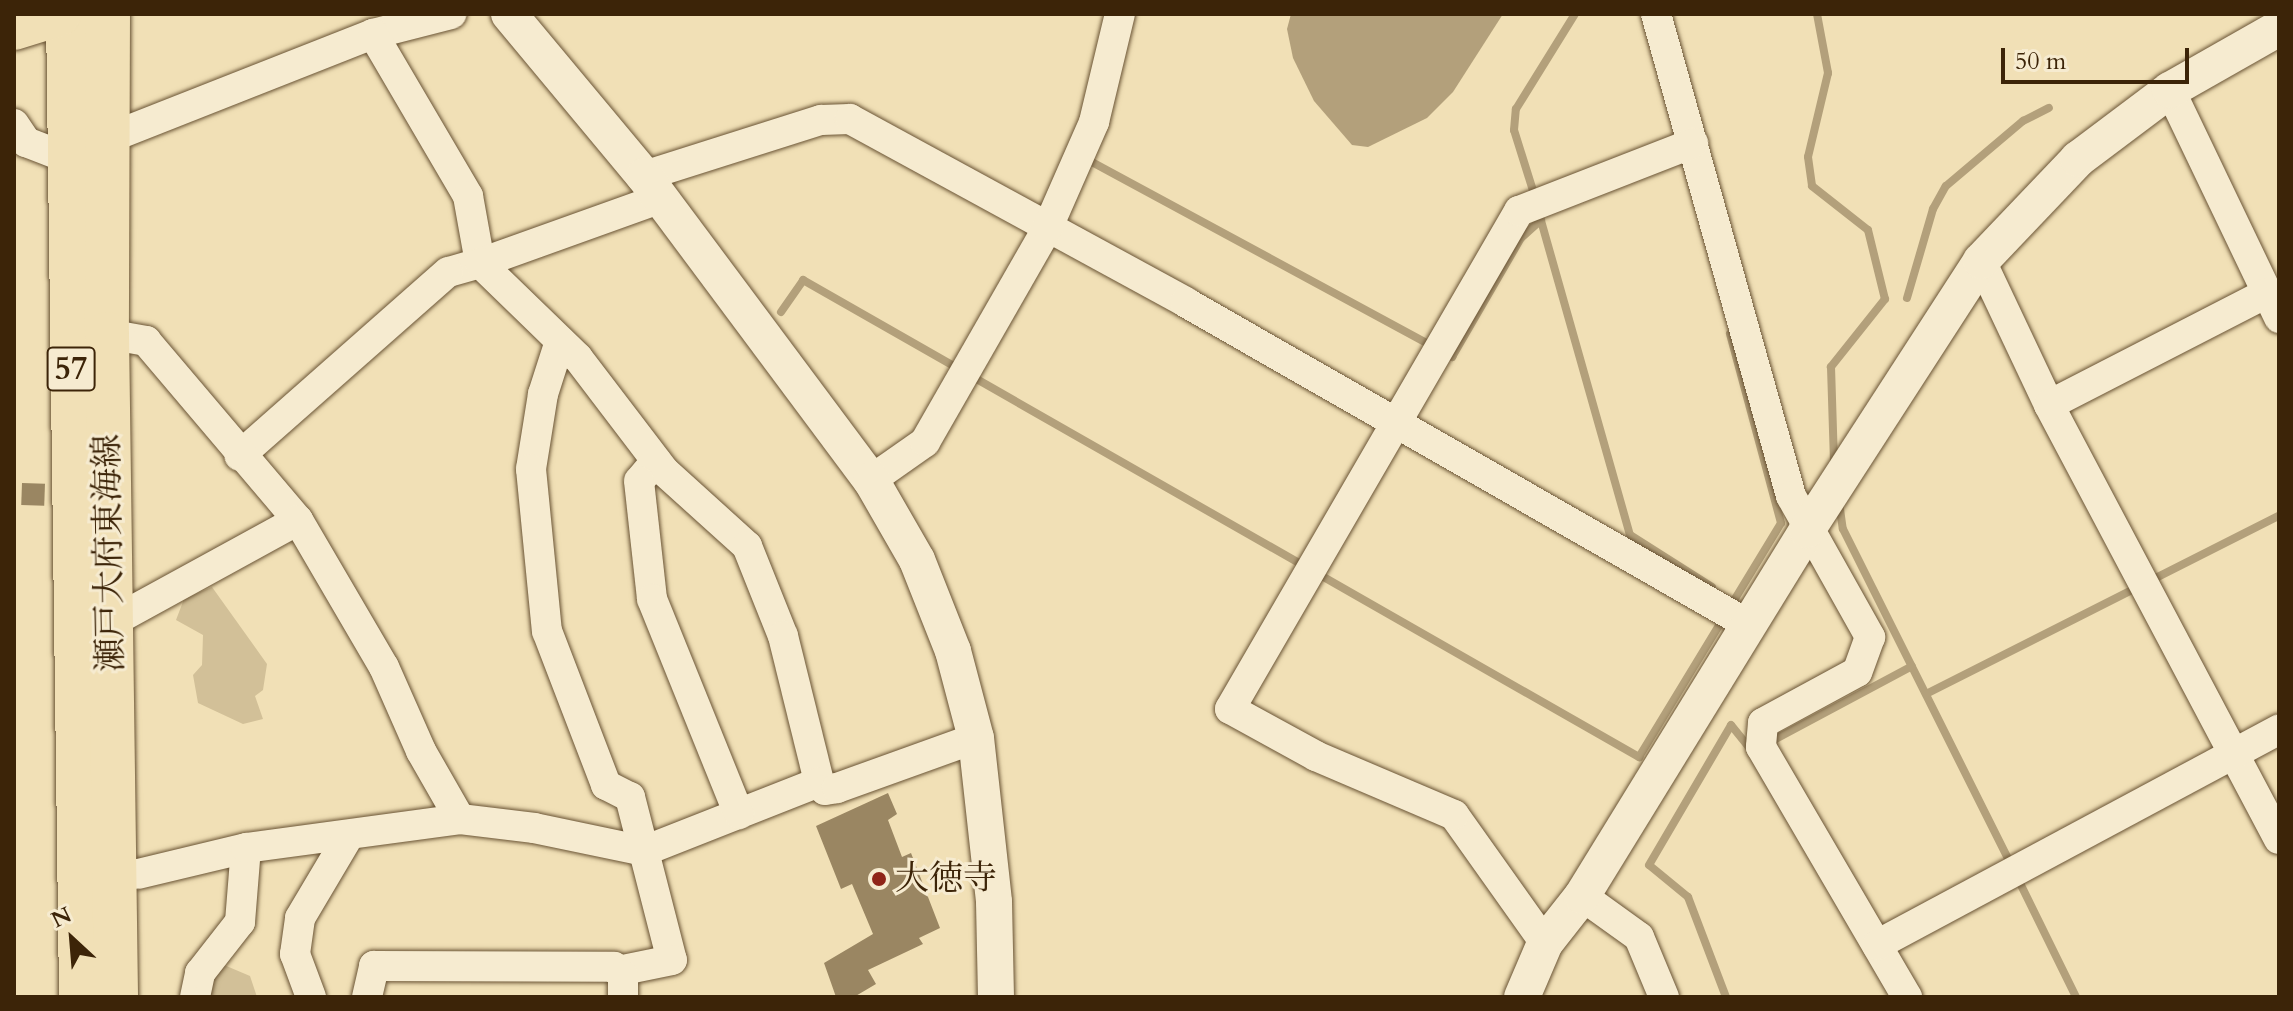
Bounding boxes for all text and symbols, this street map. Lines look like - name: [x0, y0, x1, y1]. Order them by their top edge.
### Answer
- scale bar: [2005, 32, 2193, 82]
- text: 50 m: [2015, 45, 2066, 78]
- road number: 57: [45, 341, 97, 397]
- street label: 瀬戸大府東海線: [87, 434, 131, 672]
- place label: 大徳寺: [895, 859, 997, 899]
- marker: 大徳寺: [870, 870, 888, 888]
- north arrow: [32, 899, 112, 979]
- text: N: [46, 900, 77, 935]

